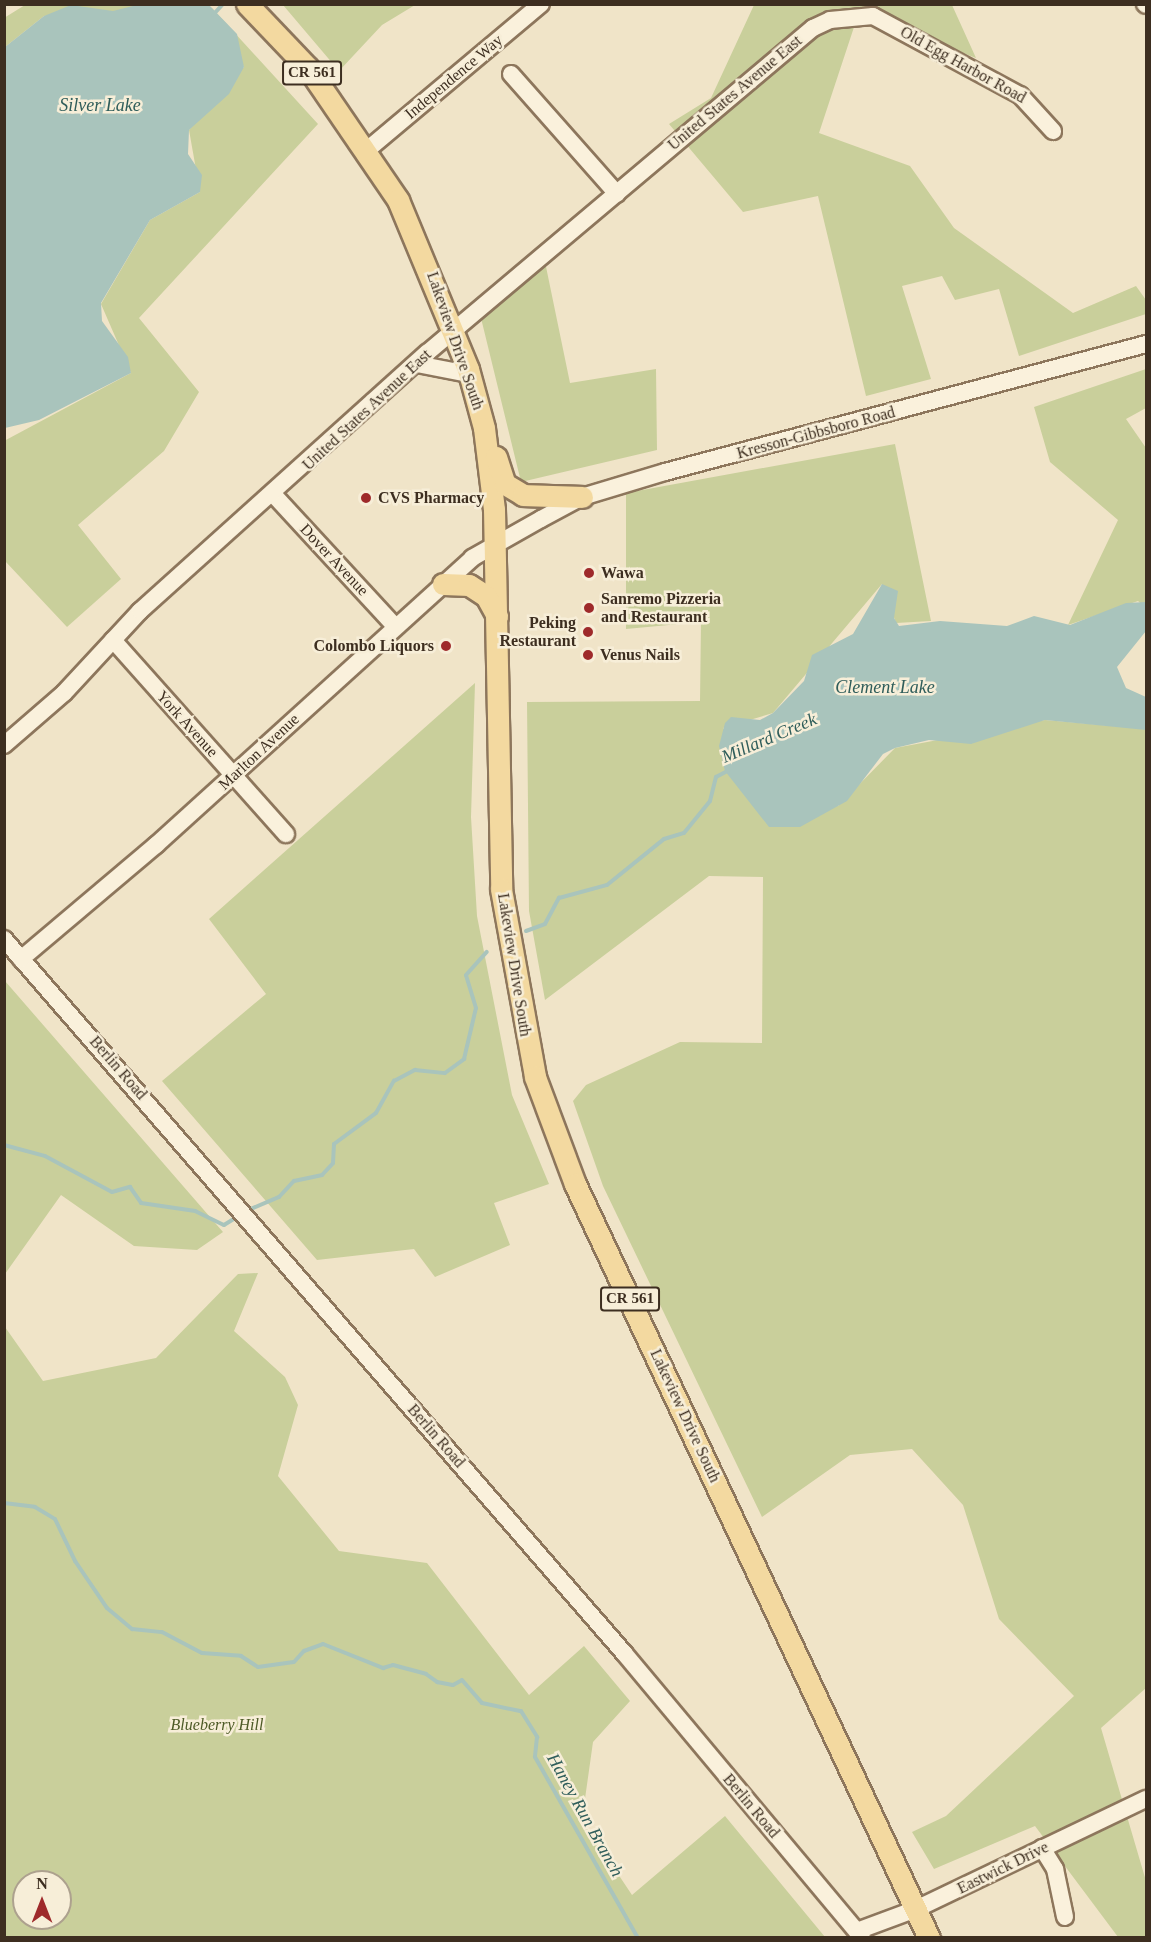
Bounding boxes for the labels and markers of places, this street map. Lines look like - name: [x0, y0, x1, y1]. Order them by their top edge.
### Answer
- place label: CVS Pharmacy: [378, 488, 484, 508]
- marker: CVS Pharmacy: [359, 491, 373, 505]
- place label: Wawa: [601, 563, 644, 583]
- marker: Wawa: [582, 566, 596, 580]
- place label: Sanremo Pizzeria and Restaurant: [601, 589, 721, 627]
- marker: Sanremo Pizzeria and Restaurant: [582, 601, 596, 615]
- place label: Peking Restaurant: [500, 613, 576, 651]
- marker: Peking Restaurant: [581, 625, 595, 639]
- place label: Colombo Liquors: [314, 636, 434, 656]
- marker: Colombo Liquors: [439, 639, 453, 653]
- place label: Venus Nails: [600, 645, 680, 665]
- marker: Venus Nails: [581, 648, 595, 662]

